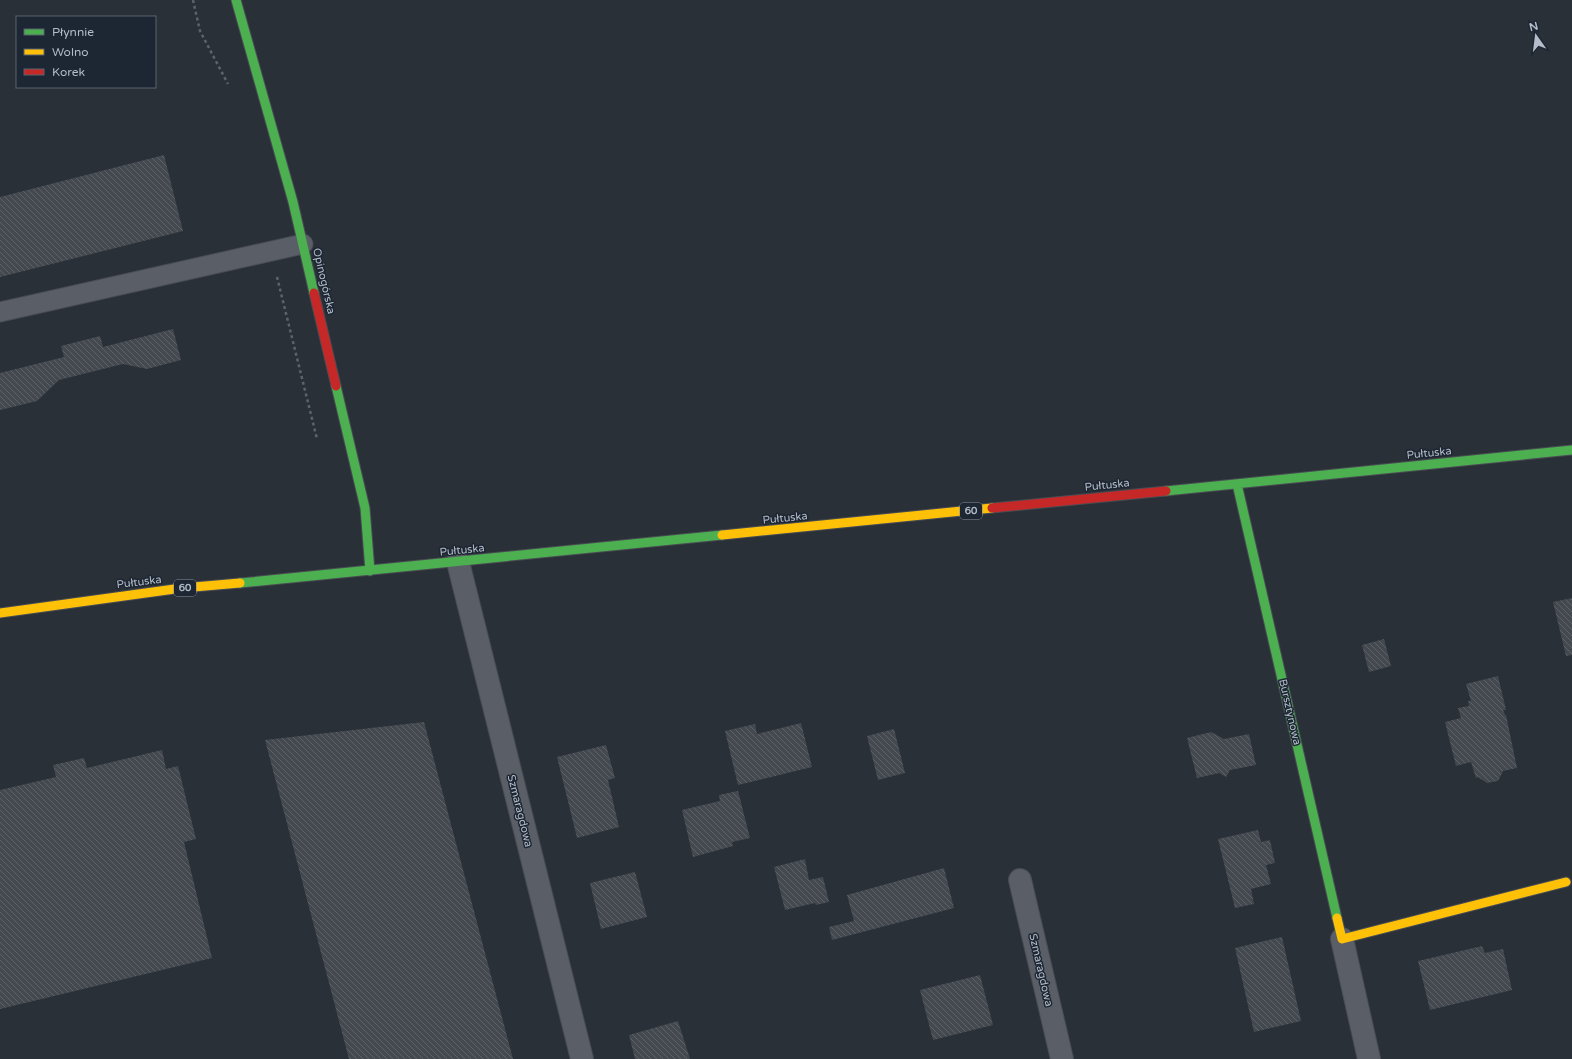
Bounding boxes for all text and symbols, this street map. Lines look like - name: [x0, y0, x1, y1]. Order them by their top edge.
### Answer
- legend: [16, 16, 156, 88]
- north arrow: [1516, 16, 1556, 56]
- text: N: [1528, 19, 1540, 34]
- text: Płynnie: [52, 25, 94, 39]
- text: Wolno: [52, 45, 88, 59]
- text: Korek: [52, 65, 86, 79]
- street label: Opinogórska: [310, 247, 338, 315]
- street label: Pułtuska: [1406, 444, 1452, 462]
- street label: Pułtuska: [1084, 476, 1130, 494]
- road number: 60: [960, 503, 982, 519]
- street label: Pułtuska: [762, 509, 808, 527]
- street label: Pułtuska: [439, 541, 485, 559]
- street label: Pułtuska: [116, 573, 162, 591]
- road number: 60: [174, 580, 196, 596]
- street label: Bursztynowa: [1276, 678, 1304, 746]
- street label: Szmaragdowa: [505, 773, 535, 849]
- street label: Szmaragdowa: [1026, 932, 1056, 1008]

